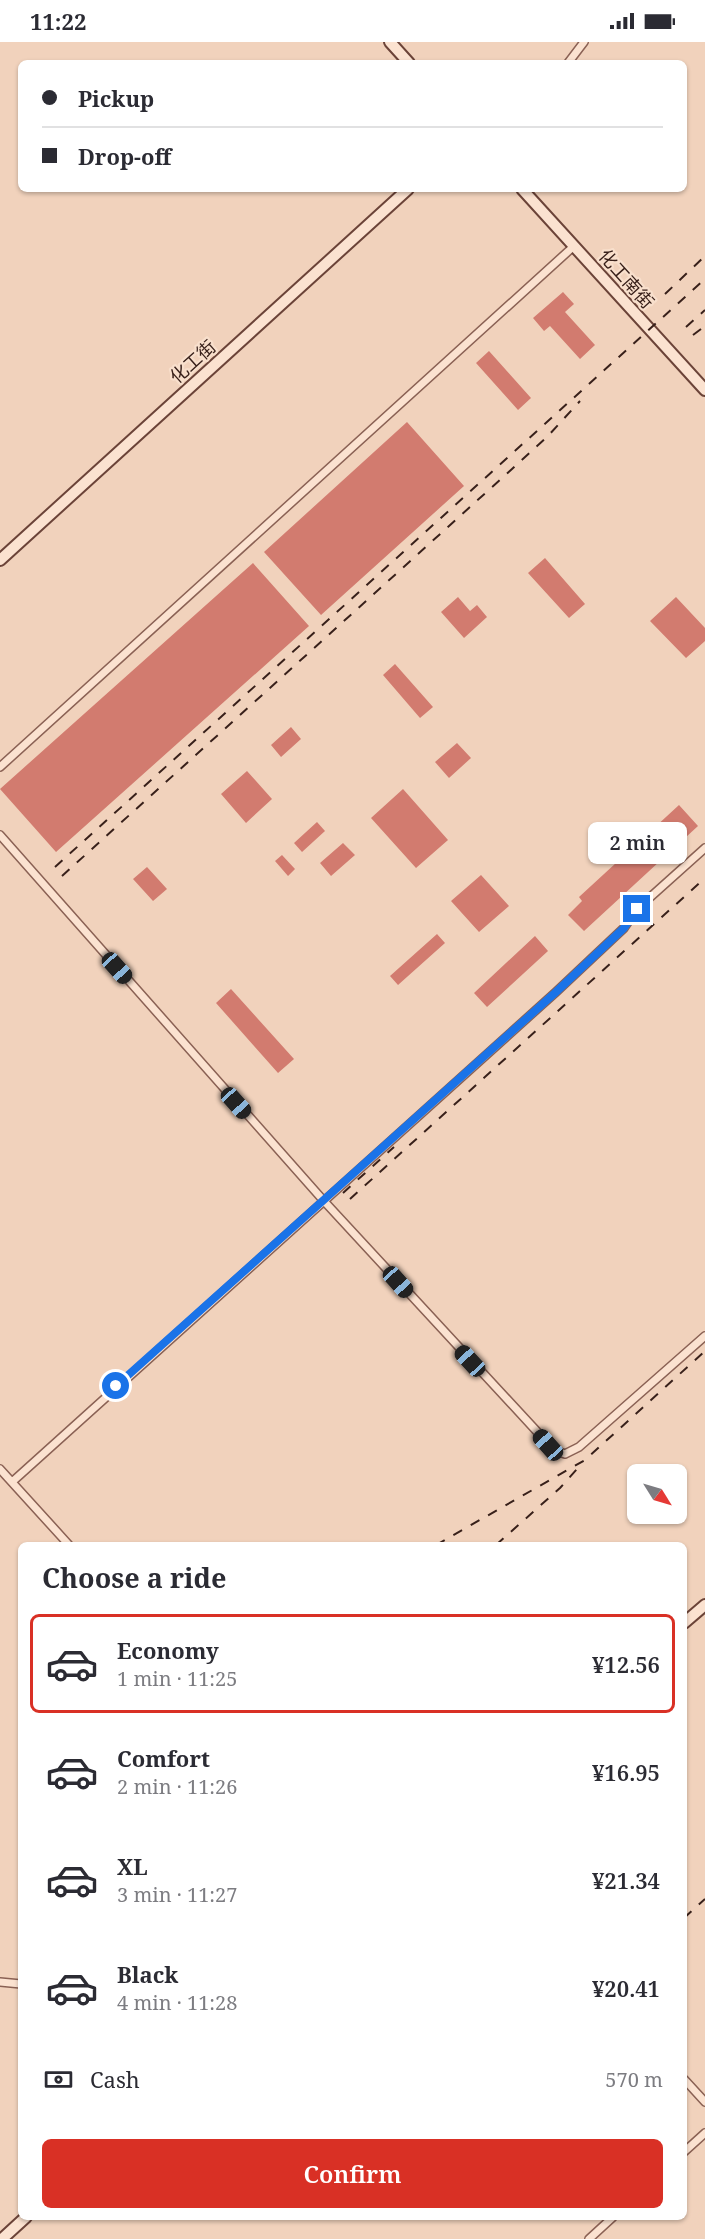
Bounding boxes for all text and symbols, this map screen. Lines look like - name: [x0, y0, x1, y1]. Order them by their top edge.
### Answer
- text: 11:22: [30, 6, 86, 36]
- text: Pickup: [78, 83, 154, 113]
- text: Drop-off: [78, 141, 171, 171]
- street label: 化工南街: [594, 244, 660, 313]
- street label: 化工街: [164, 334, 220, 388]
- callout: 2 min: [588, 822, 686, 864]
- text: 2 min: [610, 829, 665, 856]
- route end: [623, 895, 650, 922]
- car: [98, 949, 136, 987]
- car: [217, 1084, 255, 1122]
- car: [379, 1263, 417, 1301]
- car: [451, 1342, 489, 1380]
- route start: [102, 1372, 129, 1399]
- car: [529, 1426, 567, 1464]
- north arrow: [627, 1464, 687, 1524]
- map controls: [627, 1464, 687, 1524]
- text: Choose a ride: [42, 1559, 227, 1596]
- text: Economy: [117, 1635, 219, 1665]
- icon: car: [45, 1637, 99, 1691]
- text: ¥12.56: [592, 1649, 660, 1679]
- text: 1 min · 11:25: [117, 1665, 237, 1692]
- text: Comfort: [117, 1743, 210, 1773]
- icon: car: [45, 1745, 99, 1799]
- text: ¥16.95: [592, 1757, 660, 1787]
- text: 2 min · 11:26: [117, 1773, 237, 1800]
- text: XL: [117, 1851, 148, 1881]
- icon: car: [45, 1853, 99, 1907]
- text: ¥21.34: [592, 1865, 660, 1895]
- text: 3 min · 11:27: [117, 1881, 237, 1908]
- text: Black: [117, 1959, 178, 1989]
- icon: car: [45, 1961, 99, 2015]
- text: ¥20.41: [592, 1973, 660, 2003]
- text: 4 min · 11:28: [117, 1989, 237, 2016]
- icon: cash: [42, 2063, 75, 2096]
- text: Cash: [90, 2064, 140, 2094]
- text: 570 m: [605, 2066, 663, 2093]
- button: Confirm: [42, 2139, 663, 2208]

